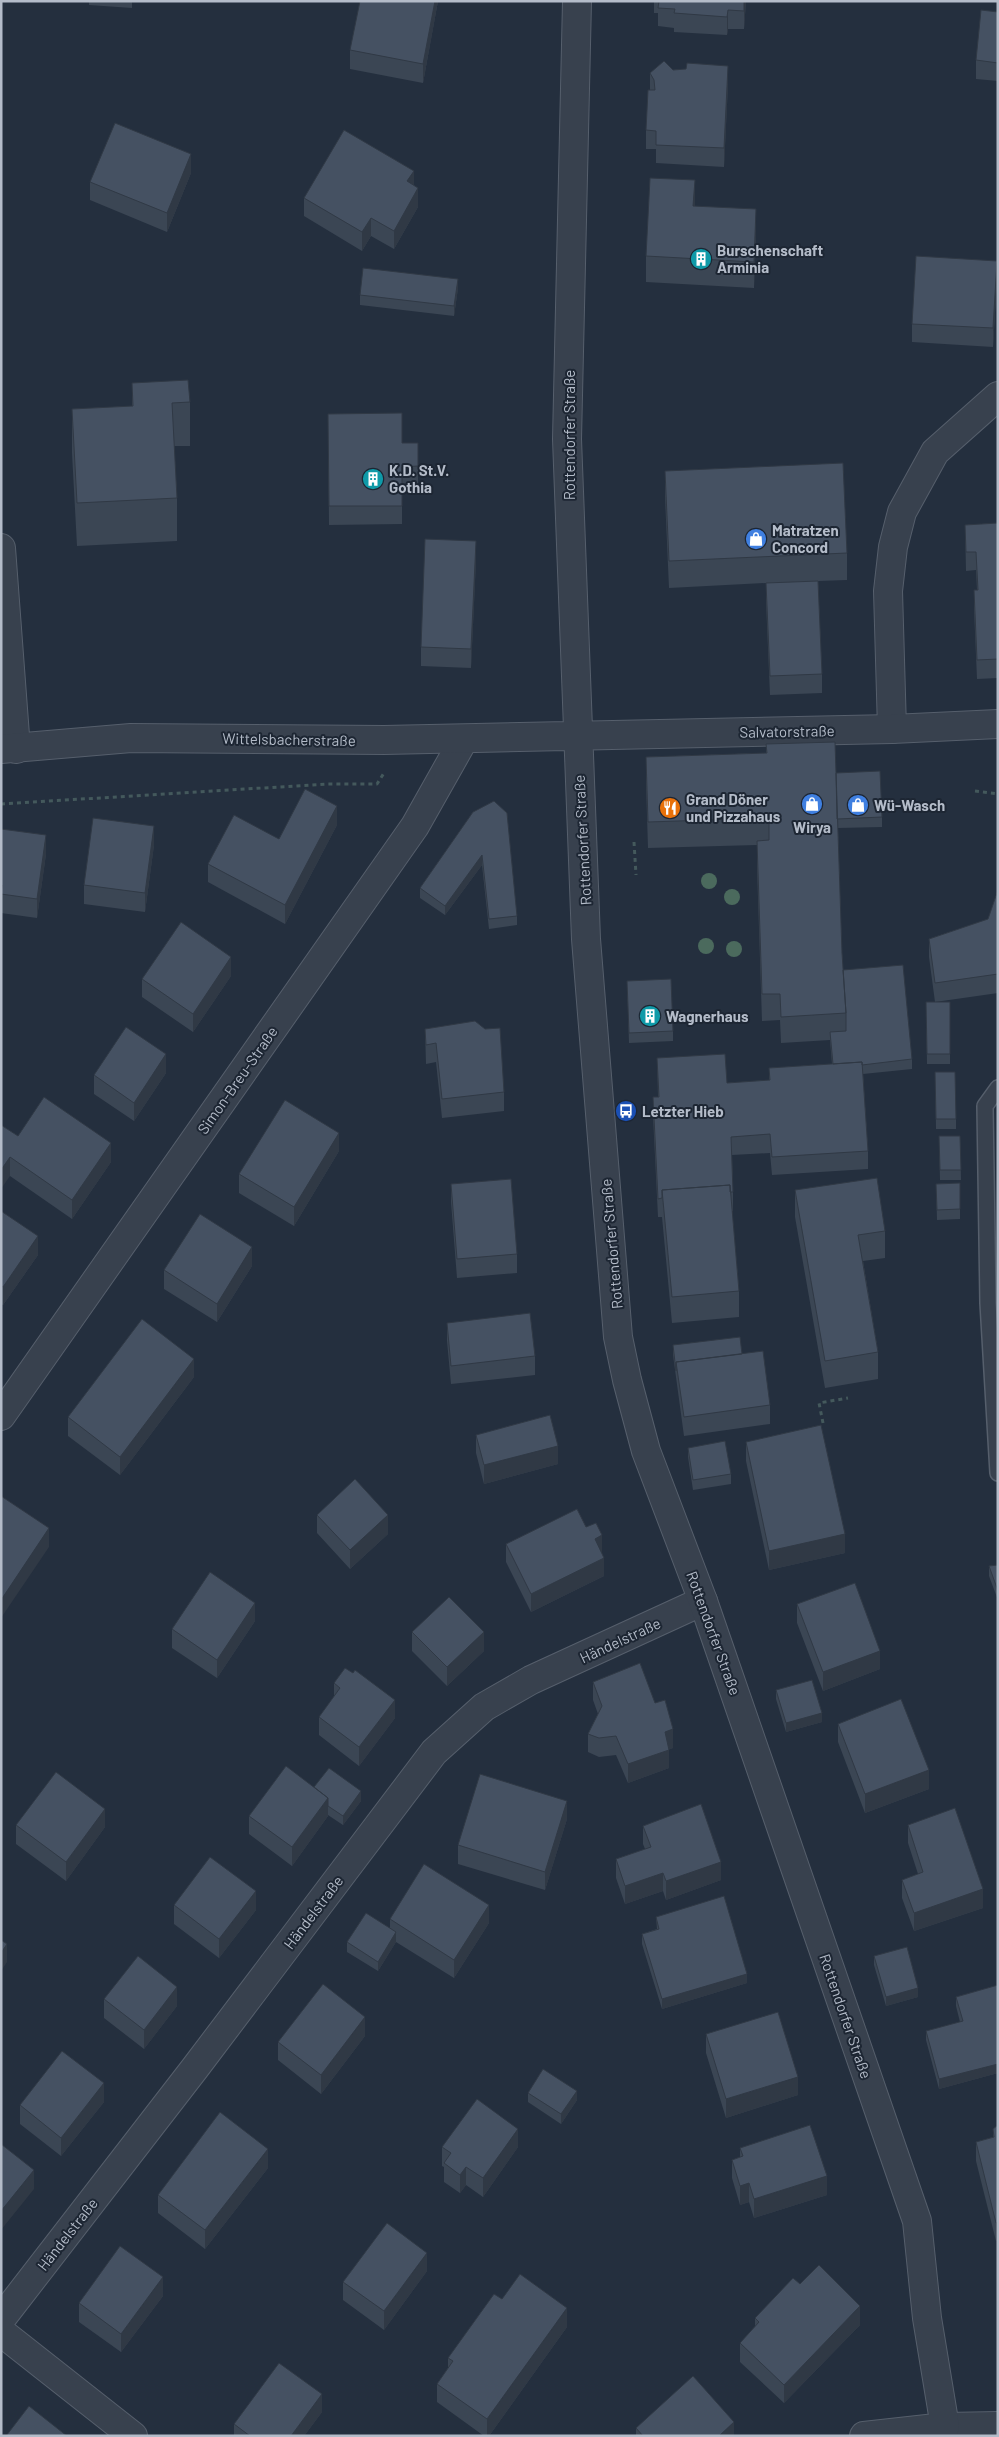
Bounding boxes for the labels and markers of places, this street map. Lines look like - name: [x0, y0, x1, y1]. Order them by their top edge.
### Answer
- place label: Burschenschaft Arminia: [717, 241, 824, 276]
- building icon: Burschenschaft Arminia: [689, 247, 713, 271]
- place label: K.D. St.V. Gothia: [389, 461, 449, 496]
- building icon: K.D. St.V. Gothia: [361, 467, 385, 491]
- place label: Matratzen Concord: [772, 521, 839, 556]
- shop icon: Matratzen Concord: [744, 527, 768, 551]
- place label: Grand Döner und Pizzahaus: [686, 790, 781, 825]
- shop icon: Wirya: [800, 792, 824, 816]
- shop icon: Wü-Wasch: [846, 793, 870, 817]
- restaurant icon: Grand Döner und Pizzahaus: [658, 796, 682, 820]
- place label: Wü-Wasch: [874, 796, 945, 814]
- place label: Wirya: [793, 818, 831, 836]
- building icon: Wagnerhaus: [638, 1004, 662, 1028]
- place label: Wagnerhaus: [666, 1007, 749, 1025]
- bus stop icon: Letzter Hieb: [614, 1099, 638, 1123]
- place label: Letzter Hieb: [642, 1102, 724, 1120]

